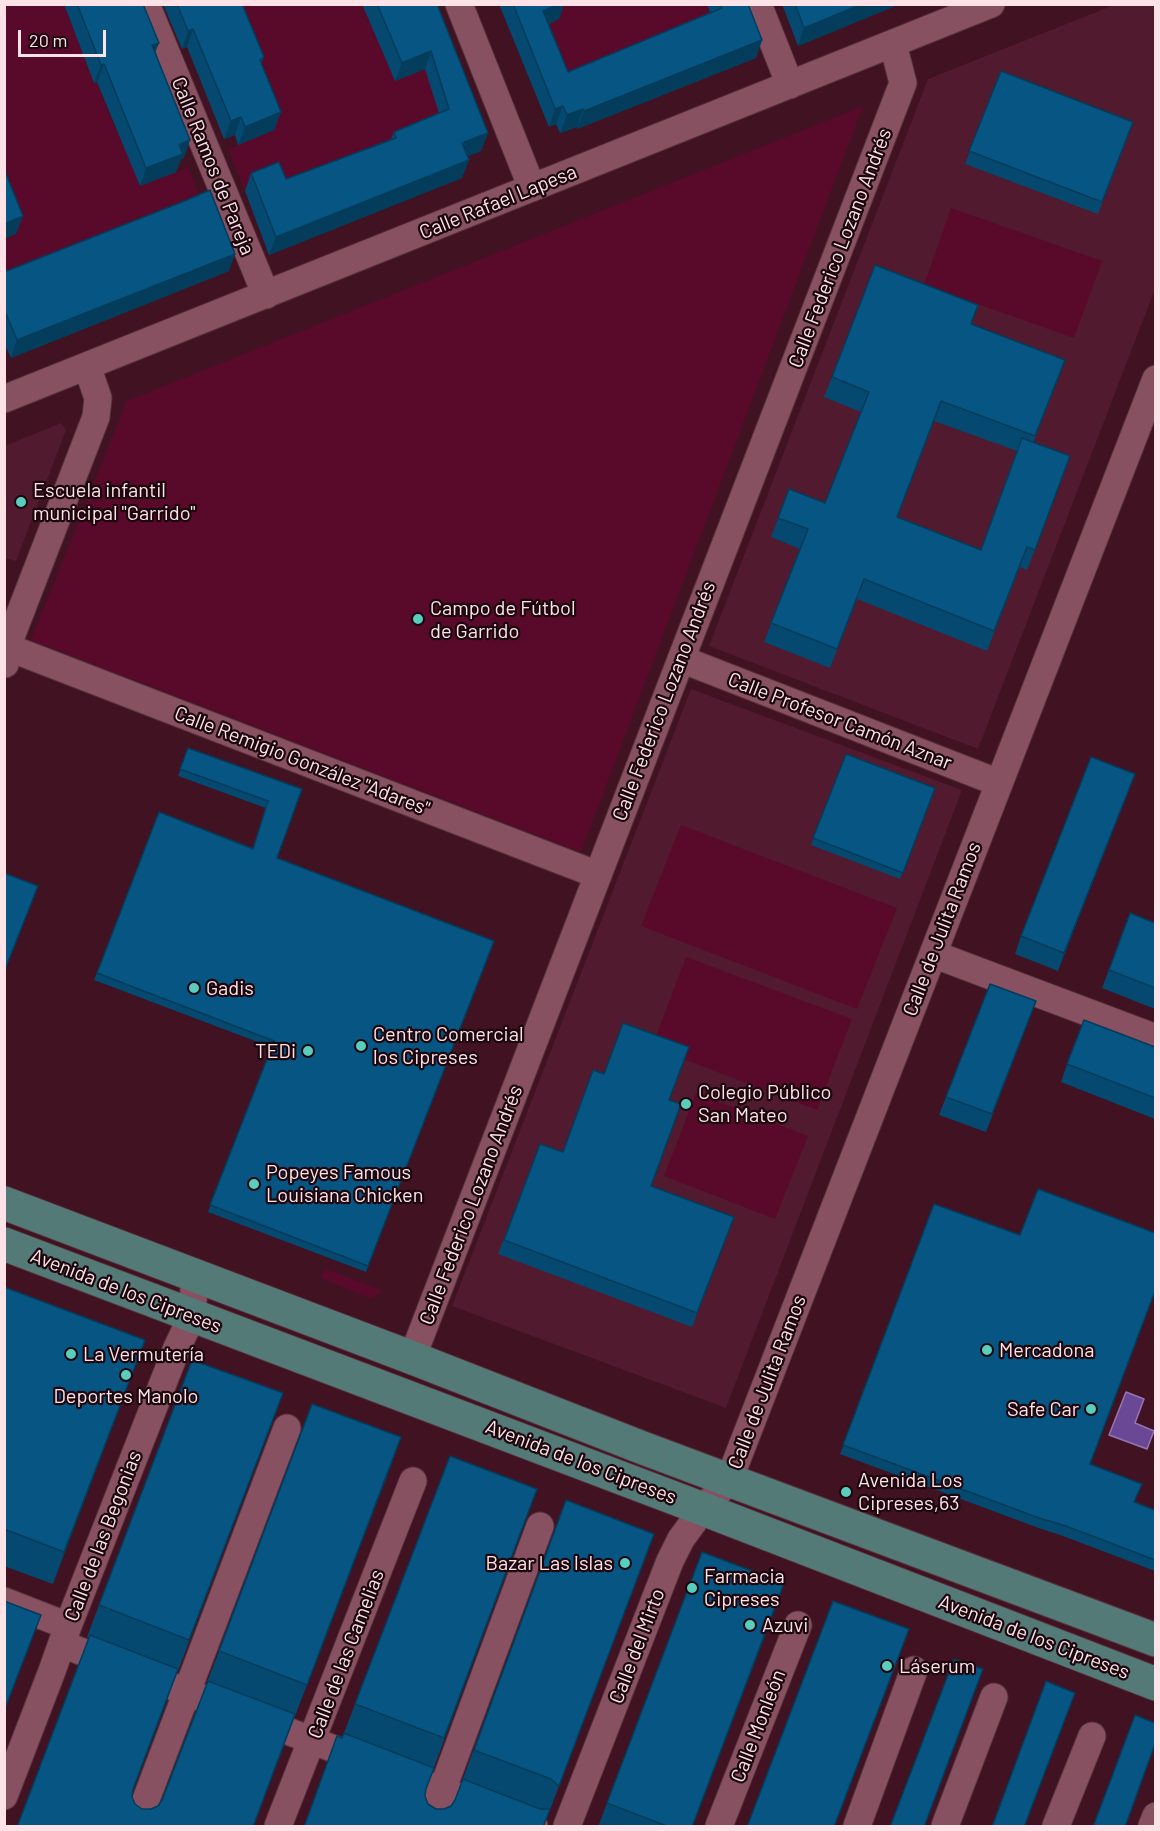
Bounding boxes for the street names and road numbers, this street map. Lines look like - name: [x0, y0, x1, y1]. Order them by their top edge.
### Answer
- street label: Calle Ramos de Pareja: [166, 73, 260, 259]
- street label: Calle Federico Lozano Andrés: [783, 125, 897, 371]
- street label: Calle Rafael Lapesa: [416, 160, 580, 244]
- street label: Calle Federico Lozano Andrés: [607, 578, 721, 824]
- street label: Calle Profesor Camón Aznar: [725, 667, 955, 775]
- street label: Calle Remigio González "Adares": [171, 701, 433, 821]
- street label: Calle de Julita Ramos: [898, 839, 986, 1019]
- street label: Calle Federico Lozano Andrés: [414, 1082, 528, 1328]
- street label: Avenida de los Cipreses: [27, 1243, 225, 1339]
- street label: Calle de Julita Ramos: [723, 1292, 811, 1472]
- street label: Avenida de los Cipreses: [482, 1414, 680, 1510]
- street label: Calle de las Begonias: [59, 1447, 147, 1625]
- street label: Calle de las Camelias: [303, 1566, 389, 1742]
- street label: Calle del Mirto: [604, 1585, 670, 1707]
- street label: Avenida de los Cipreses: [935, 1589, 1133, 1685]
- street label: Calle Monleón: [726, 1666, 790, 1786]

